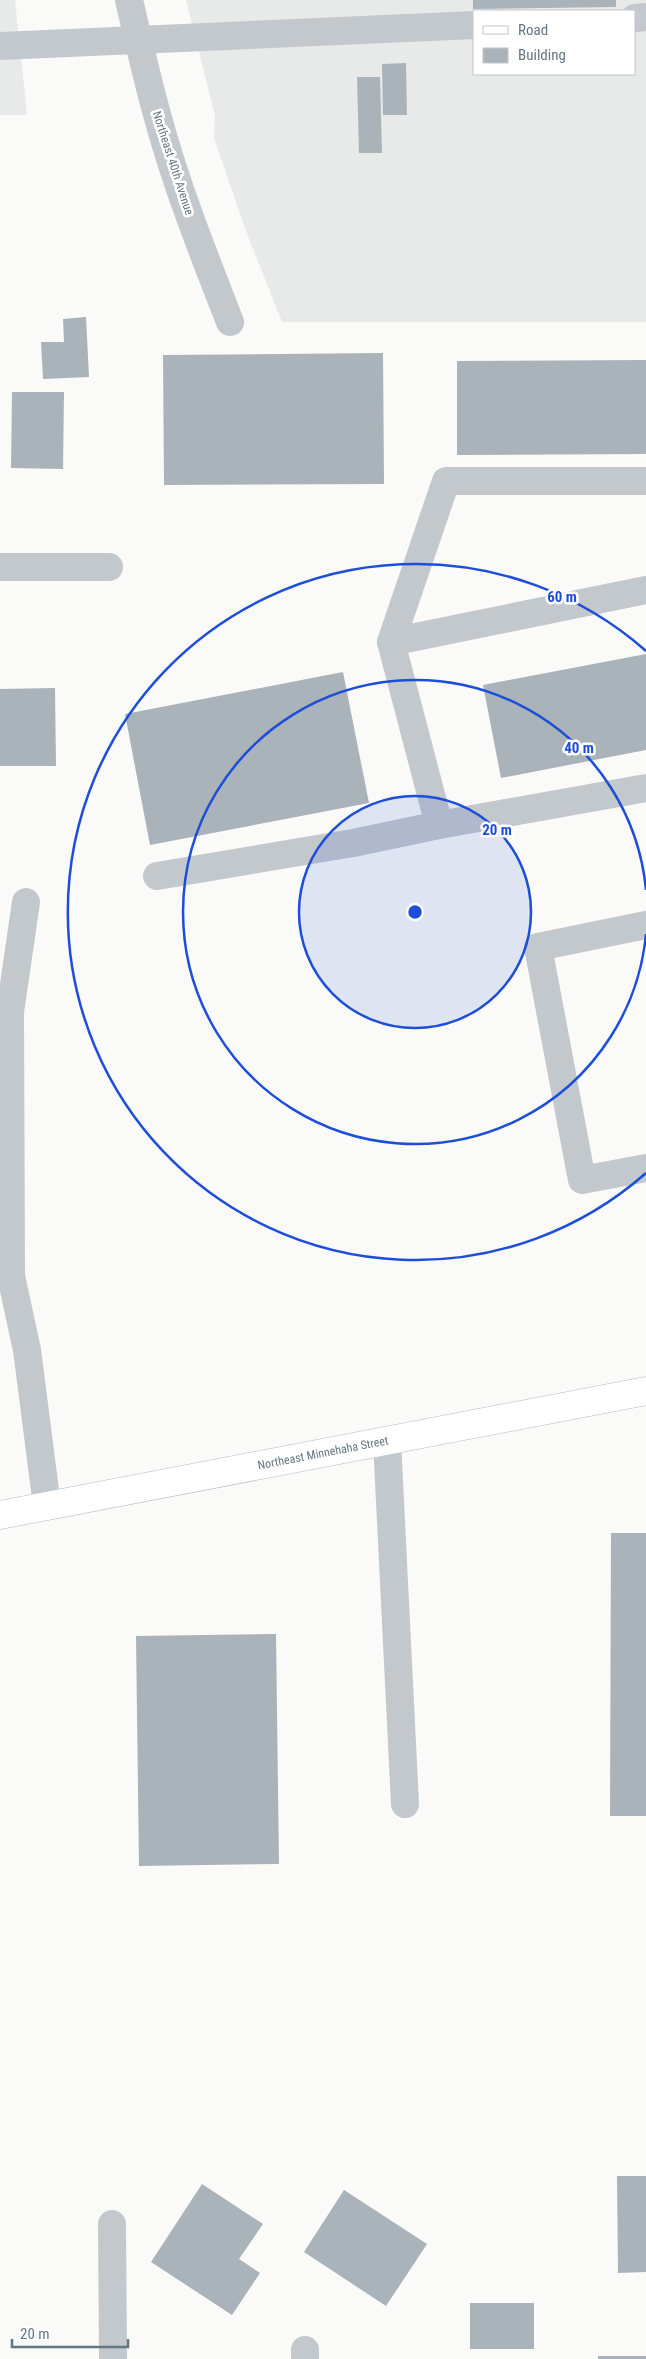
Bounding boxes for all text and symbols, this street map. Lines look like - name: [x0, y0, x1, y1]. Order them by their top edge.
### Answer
- legend: [473, 10, 636, 75]
- text: Road: [518, 21, 548, 39]
- text: Building: [518, 46, 566, 64]
- street label: Northeast 40th Avenue: [150, 109, 197, 217]
- text: 60 m: [547, 588, 577, 606]
- text: 40 m: [564, 739, 594, 757]
- text: 20 m: [482, 821, 512, 839]
- centre of rings: [406, 903, 424, 921]
- street label: Northeast Minnehaha Street: [256, 1433, 390, 1473]
- scale bar: [12, 2316, 129, 2348]
- text: 20 m: [20, 2325, 50, 2343]

